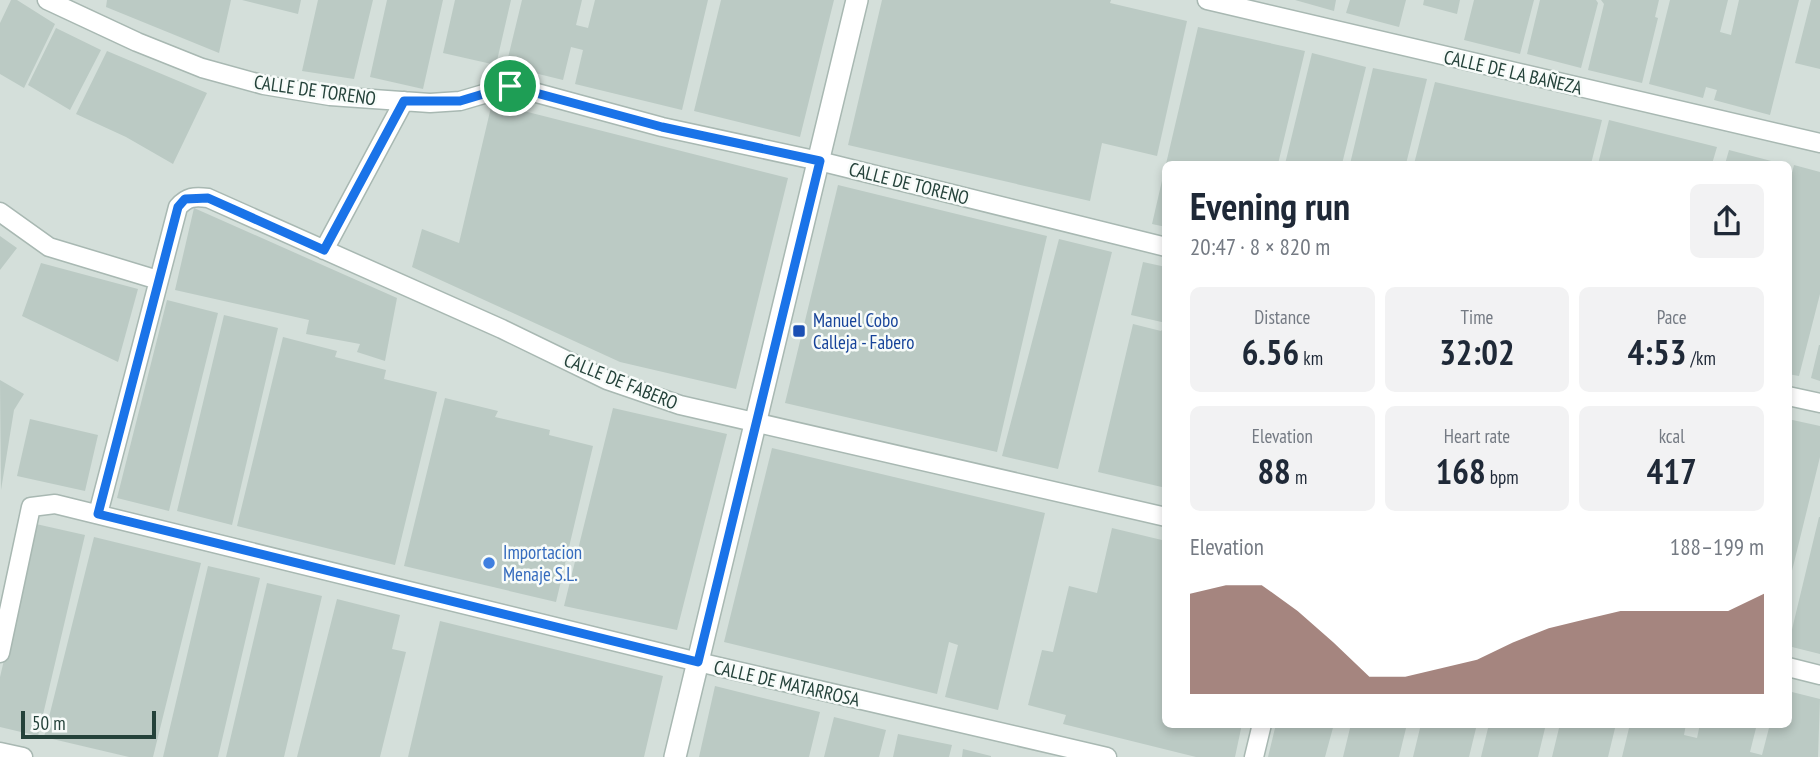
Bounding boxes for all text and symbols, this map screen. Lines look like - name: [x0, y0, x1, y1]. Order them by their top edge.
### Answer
- street label: CALLE DE LA BAÑEZA: [1442, 44, 1584, 100]
- pin: [480, 56, 540, 116]
- icon: arrive: [491, 67, 529, 105]
- street label: CALLE DE TORENO: [252, 70, 378, 110]
- street label: CALLE DE TORENO: [846, 156, 972, 210]
- text: Evening run: [1190, 181, 1350, 230]
- button: share: [1690, 184, 1764, 258]
- text: 20:47 · 8 × 820 m: [1190, 232, 1330, 261]
- text: Distance: [1254, 305, 1310, 329]
- text: Time: [1461, 305, 1493, 329]
- text: Pace: [1657, 305, 1687, 329]
- place label: Manuel Cobo Calleja - Fabero: [813, 308, 915, 354]
- marker: Manuel Cobo Calleja - Fabero: [791, 323, 807, 339]
- text: 6.56: [1242, 329, 1299, 375]
- text: 32:02: [1439, 329, 1515, 375]
- text: 4:53: [1627, 329, 1686, 375]
- text: km: [1299, 346, 1323, 370]
- text: /km: [1686, 346, 1716, 370]
- street label: CALLE DE FABERO: [561, 347, 681, 415]
- text: Elevation: [1252, 424, 1313, 448]
- text: Heart rate: [1444, 424, 1510, 448]
- text: kcal: [1659, 424, 1685, 448]
- text: 88: [1257, 448, 1291, 494]
- text: 168: [1435, 448, 1486, 494]
- text: 417: [1647, 448, 1697, 494]
- text: m: [1291, 465, 1307, 489]
- text: bpm: [1486, 465, 1519, 489]
- text: Elevation: [1190, 532, 1264, 561]
- text: 188–199 m: [1670, 532, 1764, 561]
- place label: Importacion Menaje S.L.: [503, 540, 582, 586]
- marker: Importacion Menaje S.L.: [481, 555, 497, 571]
- street label: CALLE DE MATARROSA: [712, 655, 862, 711]
- scale bar: [21, 708, 156, 740]
- text: 50 m: [32, 711, 66, 735]

